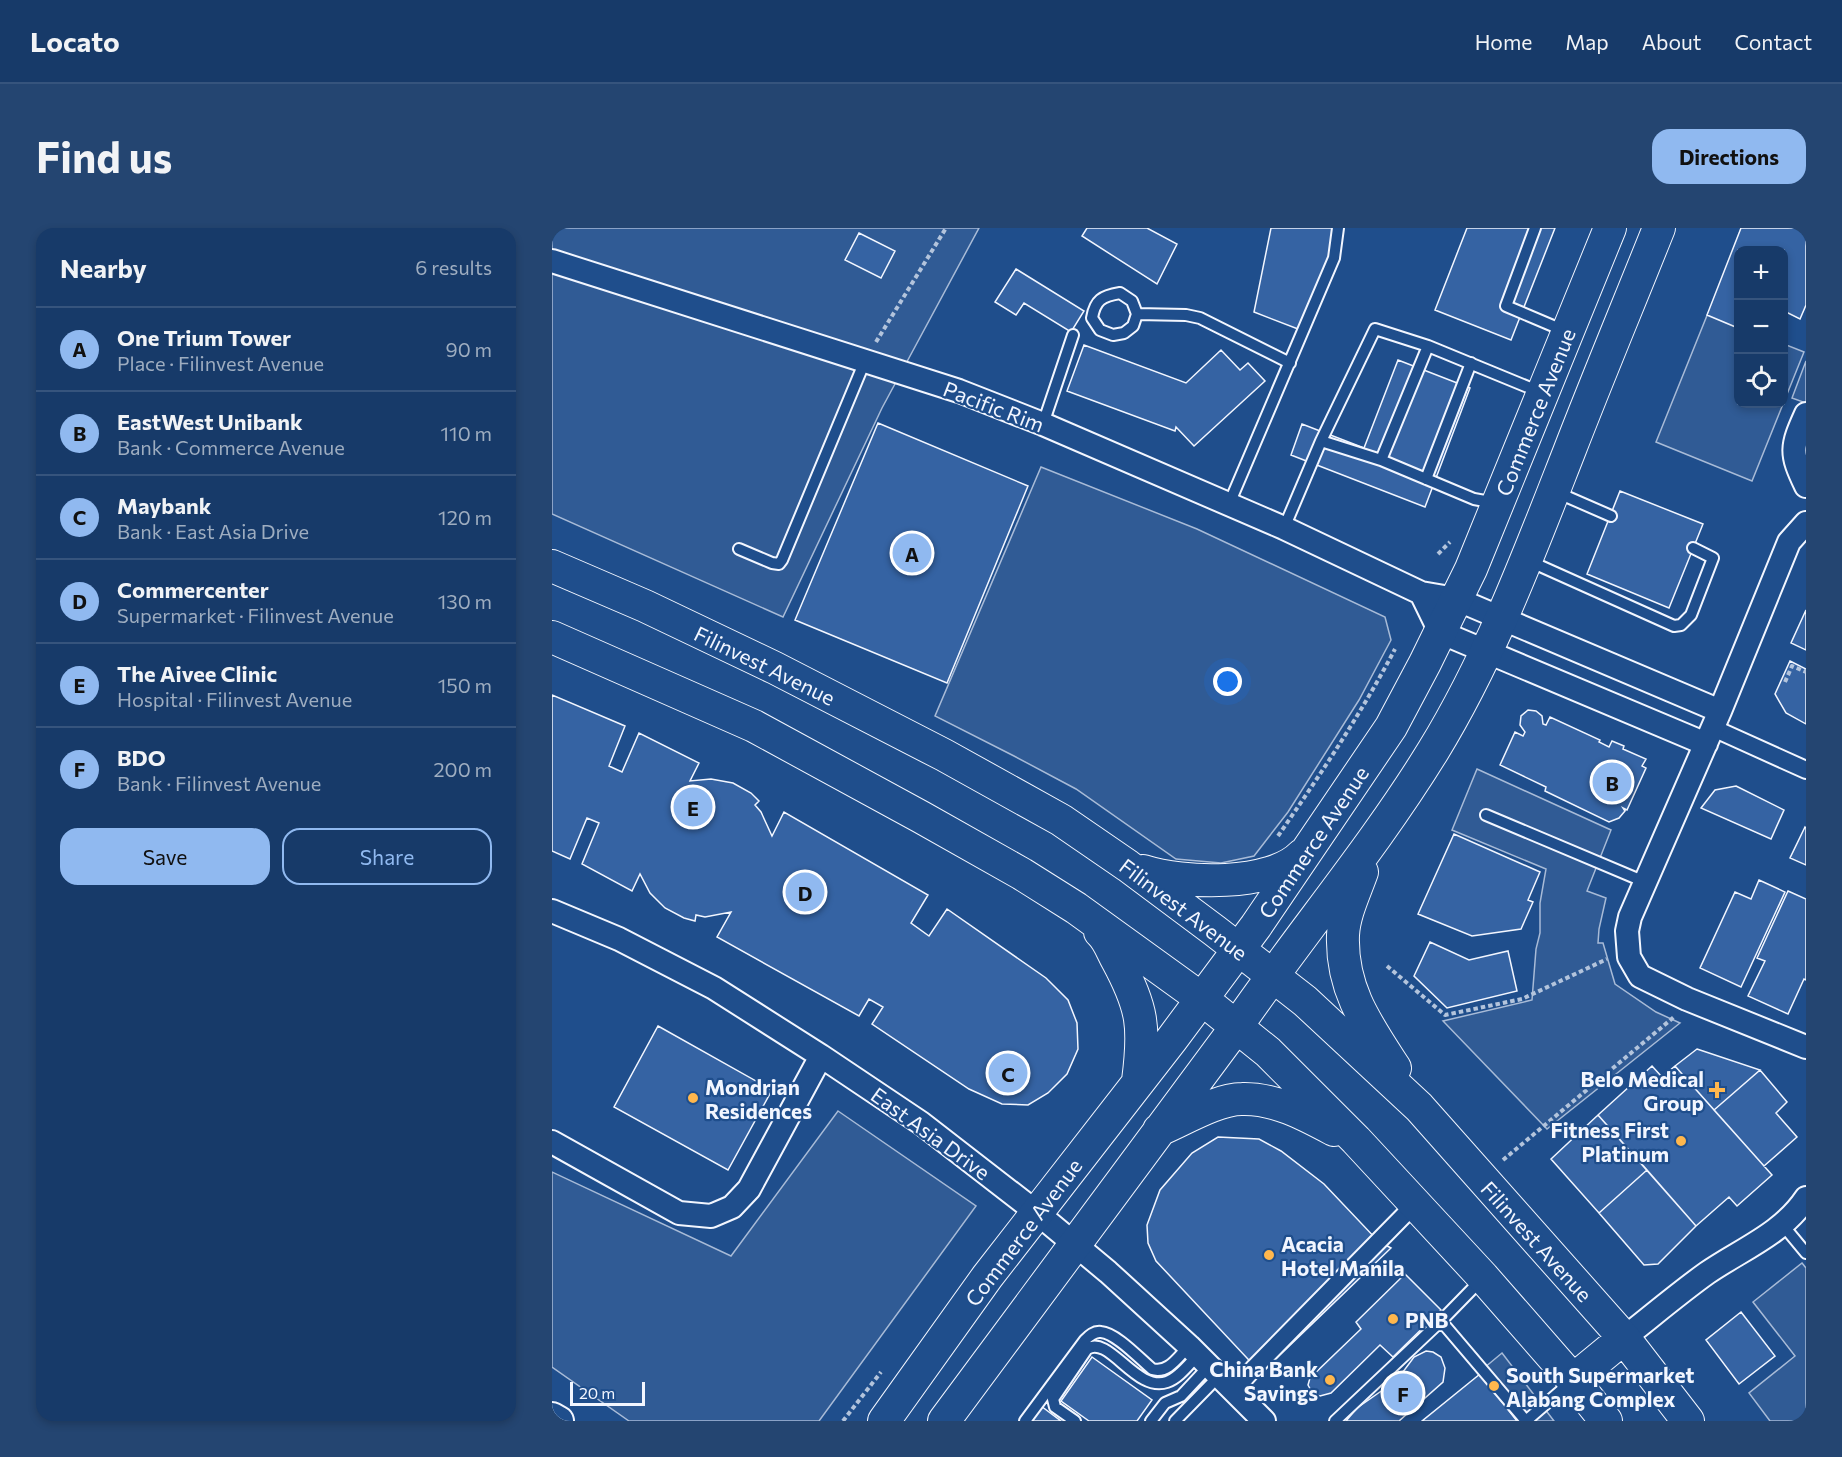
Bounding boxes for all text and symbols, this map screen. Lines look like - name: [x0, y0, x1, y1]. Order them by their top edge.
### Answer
- text: Locato: [30, 24, 120, 58]
- text: Home: [1475, 29, 1532, 54]
- text: Map: [1565, 29, 1609, 54]
- text: About: [1642, 29, 1701, 54]
- text: Contact: [1734, 29, 1812, 54]
- button: Directions: [1652, 129, 1806, 184]
- text: Find us: [36, 130, 172, 182]
- map controls: [1734, 246, 1788, 408]
- button: +: [1734, 246, 1788, 300]
- text: Nearby: [60, 252, 147, 283]
- text: 6 results: [415, 255, 492, 279]
- button: −: [1734, 300, 1788, 354]
- text: One Trium Tower: [117, 324, 291, 351]
- street label: Commerce Avenue: [1490, 325, 1580, 499]
- text: A: [72, 337, 87, 361]
- text: 90 m: [446, 337, 492, 361]
- text: Place · Filinvest Avenue: [117, 351, 324, 375]
- button: locate: [1734, 354, 1788, 408]
- street label: Pacific Rim: [940, 375, 1048, 437]
- text: EastWest Unibank: [117, 408, 303, 435]
- text: B: [73, 421, 86, 445]
- text: 110 m: [441, 421, 492, 445]
- text: Bank · Commerce Avenue: [117, 435, 345, 459]
- text: Maybank: [117, 492, 211, 519]
- text: C: [73, 505, 86, 529]
- text: 120 m: [438, 505, 492, 529]
- text: Bank · East Asia Drive: [117, 519, 309, 543]
- pin: A: [892, 530, 932, 576]
- text: Commercenter: [117, 576, 269, 603]
- text: D: [72, 589, 87, 613]
- text: 130 m: [438, 589, 492, 613]
- text: Supermarket · Filinvest Avenue: [117, 603, 394, 627]
- street label: Filinvest Avenue: [691, 620, 839, 710]
- text: The Aivee Clinic: [117, 660, 277, 687]
- your location: [1213, 667, 1242, 696]
- text: E: [74, 673, 85, 697]
- text: 150 m: [438, 673, 492, 697]
- text: Hospital · Filinvest Avenue: [117, 687, 352, 711]
- text: BDO: [117, 744, 166, 771]
- text: F: [74, 757, 85, 781]
- text: 200 m: [434, 757, 492, 781]
- pin: B: [1592, 760, 1632, 804]
- street label: Commerce Avenue: [1253, 761, 1373, 923]
- text: Bank · Filinvest Avenue: [117, 771, 321, 795]
- pin: E: [674, 784, 712, 830]
- button: Save: [60, 828, 270, 885]
- button: Share: [282, 828, 492, 885]
- street label: Filinvest Avenue: [1115, 853, 1253, 965]
- pin: D: [786, 870, 824, 914]
- pin: C: [988, 1050, 1028, 1096]
- place label: Belo Medical Group: [1581, 1066, 1704, 1115]
- place label: Mondrian Residences: [705, 1074, 812, 1123]
- marker: Belo Medical Group: [1708, 1081, 1726, 1099]
- street label: East Asia Drive: [867, 1082, 995, 1184]
- marker: Mondrian Residences: [686, 1091, 700, 1105]
- place label: Fitness First Platinum: [1551, 1117, 1669, 1166]
- marker: Fitness First Platinum: [1674, 1134, 1688, 1148]
- street label: Commerce Avenue: [959, 1153, 1087, 1311]
- street label: Filinvest Avenue: [1476, 1176, 1598, 1306]
- place label: Acacia Hotel Manila: [1281, 1231, 1405, 1280]
- marker: Acacia Hotel Manila: [1262, 1248, 1276, 1262]
- place label: PNB: [1405, 1307, 1448, 1332]
- marker: PNB: [1386, 1312, 1400, 1326]
- place label: China Bank Savings: [1209, 1356, 1318, 1405]
- place label: South Supermarket Alabang Complex: [1506, 1362, 1694, 1411]
- pin: F: [1384, 1370, 1422, 1416]
- marker: China Bank Savings: [1323, 1373, 1337, 1387]
- scale bar: [570, 1379, 645, 1406]
- marker: South Supermarket Alabang Complex: [1487, 1379, 1501, 1393]
- text: 20 m: [579, 1383, 615, 1402]

